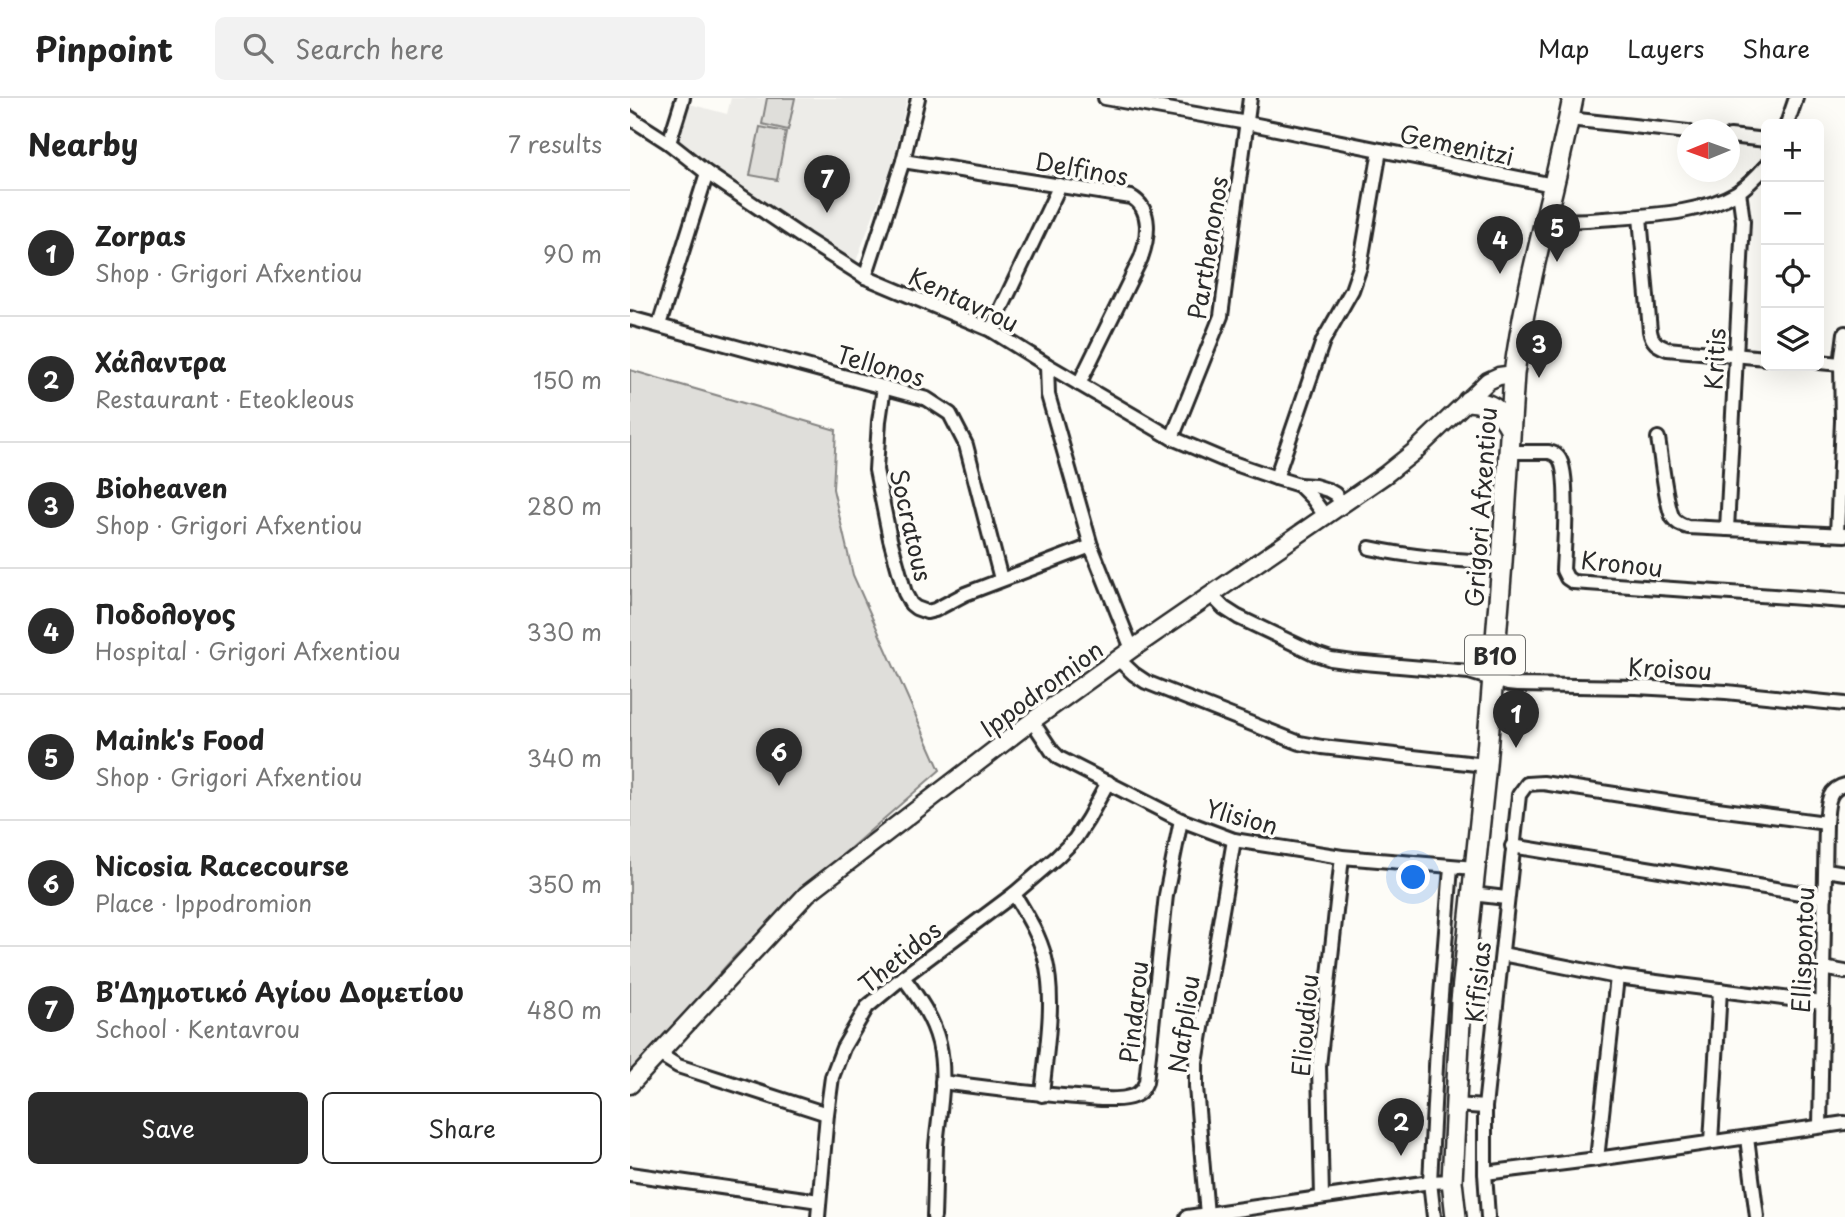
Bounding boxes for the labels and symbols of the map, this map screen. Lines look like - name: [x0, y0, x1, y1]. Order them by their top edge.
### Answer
- street label: Gemenitzi: [1397, 114, 1517, 174]
- north arrow: [1677, 119, 1740, 182]
- street label: Delfinos: [1033, 142, 1131, 194]
- pin: 7: [804, 155, 850, 213]
- street label: Parthenonos: [1178, 174, 1236, 322]
- pin: 5: [1534, 204, 1580, 262]
- pin: 4: [1477, 216, 1523, 274]
- street label: Kentavrou: [903, 258, 1025, 340]
- pin: 3: [1516, 320, 1562, 378]
- street label: Kritis: [1694, 327, 1734, 391]
- street label: Tellonos: [833, 335, 929, 395]
- street label: Grigori Afxentiou: [1455, 406, 1505, 608]
- street label: Socratous: [882, 465, 942, 585]
- street label: Kronou: [1579, 541, 1665, 585]
- street label: Ippodromion: [972, 631, 1110, 745]
- road number: B10: [1465, 636, 1525, 674]
- street label: Kroisou: [1627, 648, 1713, 688]
- pin: 1: [1493, 690, 1539, 748]
- pin: 6: [756, 728, 802, 786]
- street label: Ylision: [1202, 789, 1282, 843]
- your location: [1396, 860, 1430, 894]
- street label: Ellispontou: [1782, 886, 1822, 1014]
- street label: Thetidos: [850, 911, 948, 1001]
- street label: Kifisias: [1455, 940, 1499, 1024]
- street label: Pindarou: [1110, 959, 1156, 1065]
- street label: Elioudiou: [1282, 972, 1326, 1078]
- street label: Nafpliou: [1158, 973, 1208, 1075]
- pin: 2: [1378, 1098, 1424, 1156]

